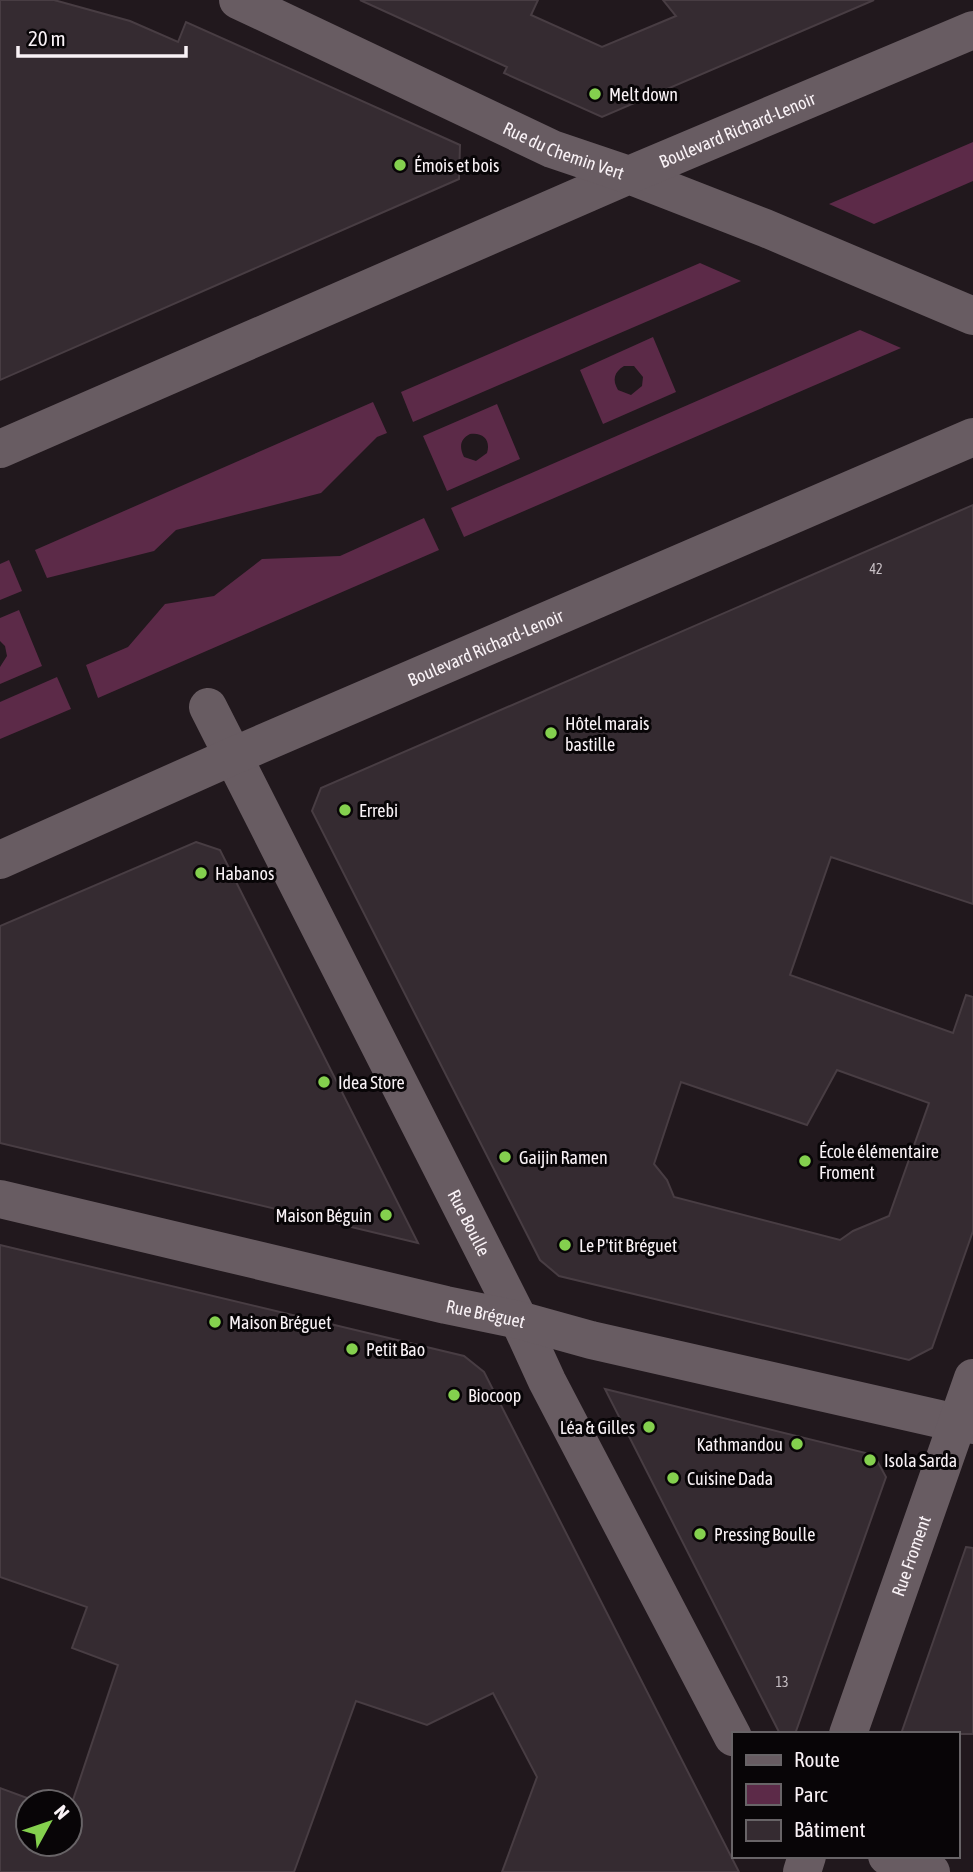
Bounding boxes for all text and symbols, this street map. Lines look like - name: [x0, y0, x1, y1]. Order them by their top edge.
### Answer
- scale bar: [18, 14, 186, 58]
- text: 20 m: [28, 26, 66, 50]
- place label: Melt down: [609, 84, 678, 105]
- marker: Melt down: [587, 86, 603, 102]
- street label: Boulevard Richard-Lenoir: [656, 87, 819, 172]
- street label: Rue du Chemin Vert: [500, 117, 627, 183]
- place label: Émois et bois: [414, 155, 499, 176]
- marker: Émois et bois: [392, 157, 408, 173]
- house number: 42: [869, 561, 883, 577]
- street label: Boulevard Richard-Lenoir: [404, 604, 567, 690]
- place label: Hôtel marais bastille: [565, 713, 649, 755]
- marker: Hôtel marais bastille: [543, 725, 559, 741]
- place label: Errebi: [359, 800, 398, 821]
- marker: Errebi: [337, 802, 353, 818]
- place label: Habanos: [215, 863, 274, 884]
- marker: Habanos: [193, 865, 209, 881]
- place label: Idea Store: [338, 1072, 405, 1093]
- marker: Idea Store: [316, 1074, 332, 1090]
- place label: École élémentaire Froment: [819, 1141, 939, 1183]
- place label: Gaijin Ramen: [519, 1147, 608, 1168]
- marker: Gaijin Ramen: [497, 1149, 513, 1165]
- marker: École élémentaire Froment: [797, 1153, 813, 1169]
- street label: Rue Boulle: [444, 1186, 495, 1259]
- place label: Maison Béguin: [275, 1205, 372, 1226]
- marker: Maison Béguin: [378, 1207, 394, 1223]
- place label: Le P'tit Bréguet: [579, 1235, 677, 1256]
- marker: Le P'tit Bréguet: [557, 1237, 573, 1253]
- street label: Rue Bréguet: [444, 1295, 528, 1332]
- place label: Maison Bréguet: [229, 1312, 331, 1333]
- marker: Maison Bréguet: [207, 1314, 223, 1330]
- place label: Petit Bao: [366, 1339, 425, 1360]
- marker: Petit Bao: [344, 1341, 360, 1357]
- place label: Biocoop: [468, 1385, 521, 1406]
- marker: Biocoop: [446, 1387, 462, 1403]
- place label: Léa & Gilles: [560, 1417, 635, 1438]
- marker: Léa & Gilles: [641, 1419, 657, 1435]
- place label: Kathmandou: [697, 1434, 783, 1455]
- marker: Kathmandou: [789, 1436, 805, 1452]
- place label: Isola Sarda: [884, 1450, 957, 1471]
- marker: Isola Sarda: [862, 1452, 878, 1468]
- place label: Cuisine Dada: [687, 1468, 773, 1489]
- marker: Cuisine Dada: [665, 1470, 681, 1486]
- street label: Rue Froment: [887, 1513, 934, 1599]
- place label: Pressing Boulle: [714, 1524, 815, 1545]
- marker: Pressing Boulle: [692, 1526, 708, 1542]
- house number: 13: [775, 1674, 789, 1690]
- legend: [732, 1732, 959, 1858]
- text: Route: [794, 1747, 840, 1771]
- text: Parc: [794, 1782, 828, 1806]
- north arrow: [14, 1788, 84, 1858]
- text: N: [50, 1801, 74, 1823]
- text: Bâtiment: [794, 1817, 865, 1841]

